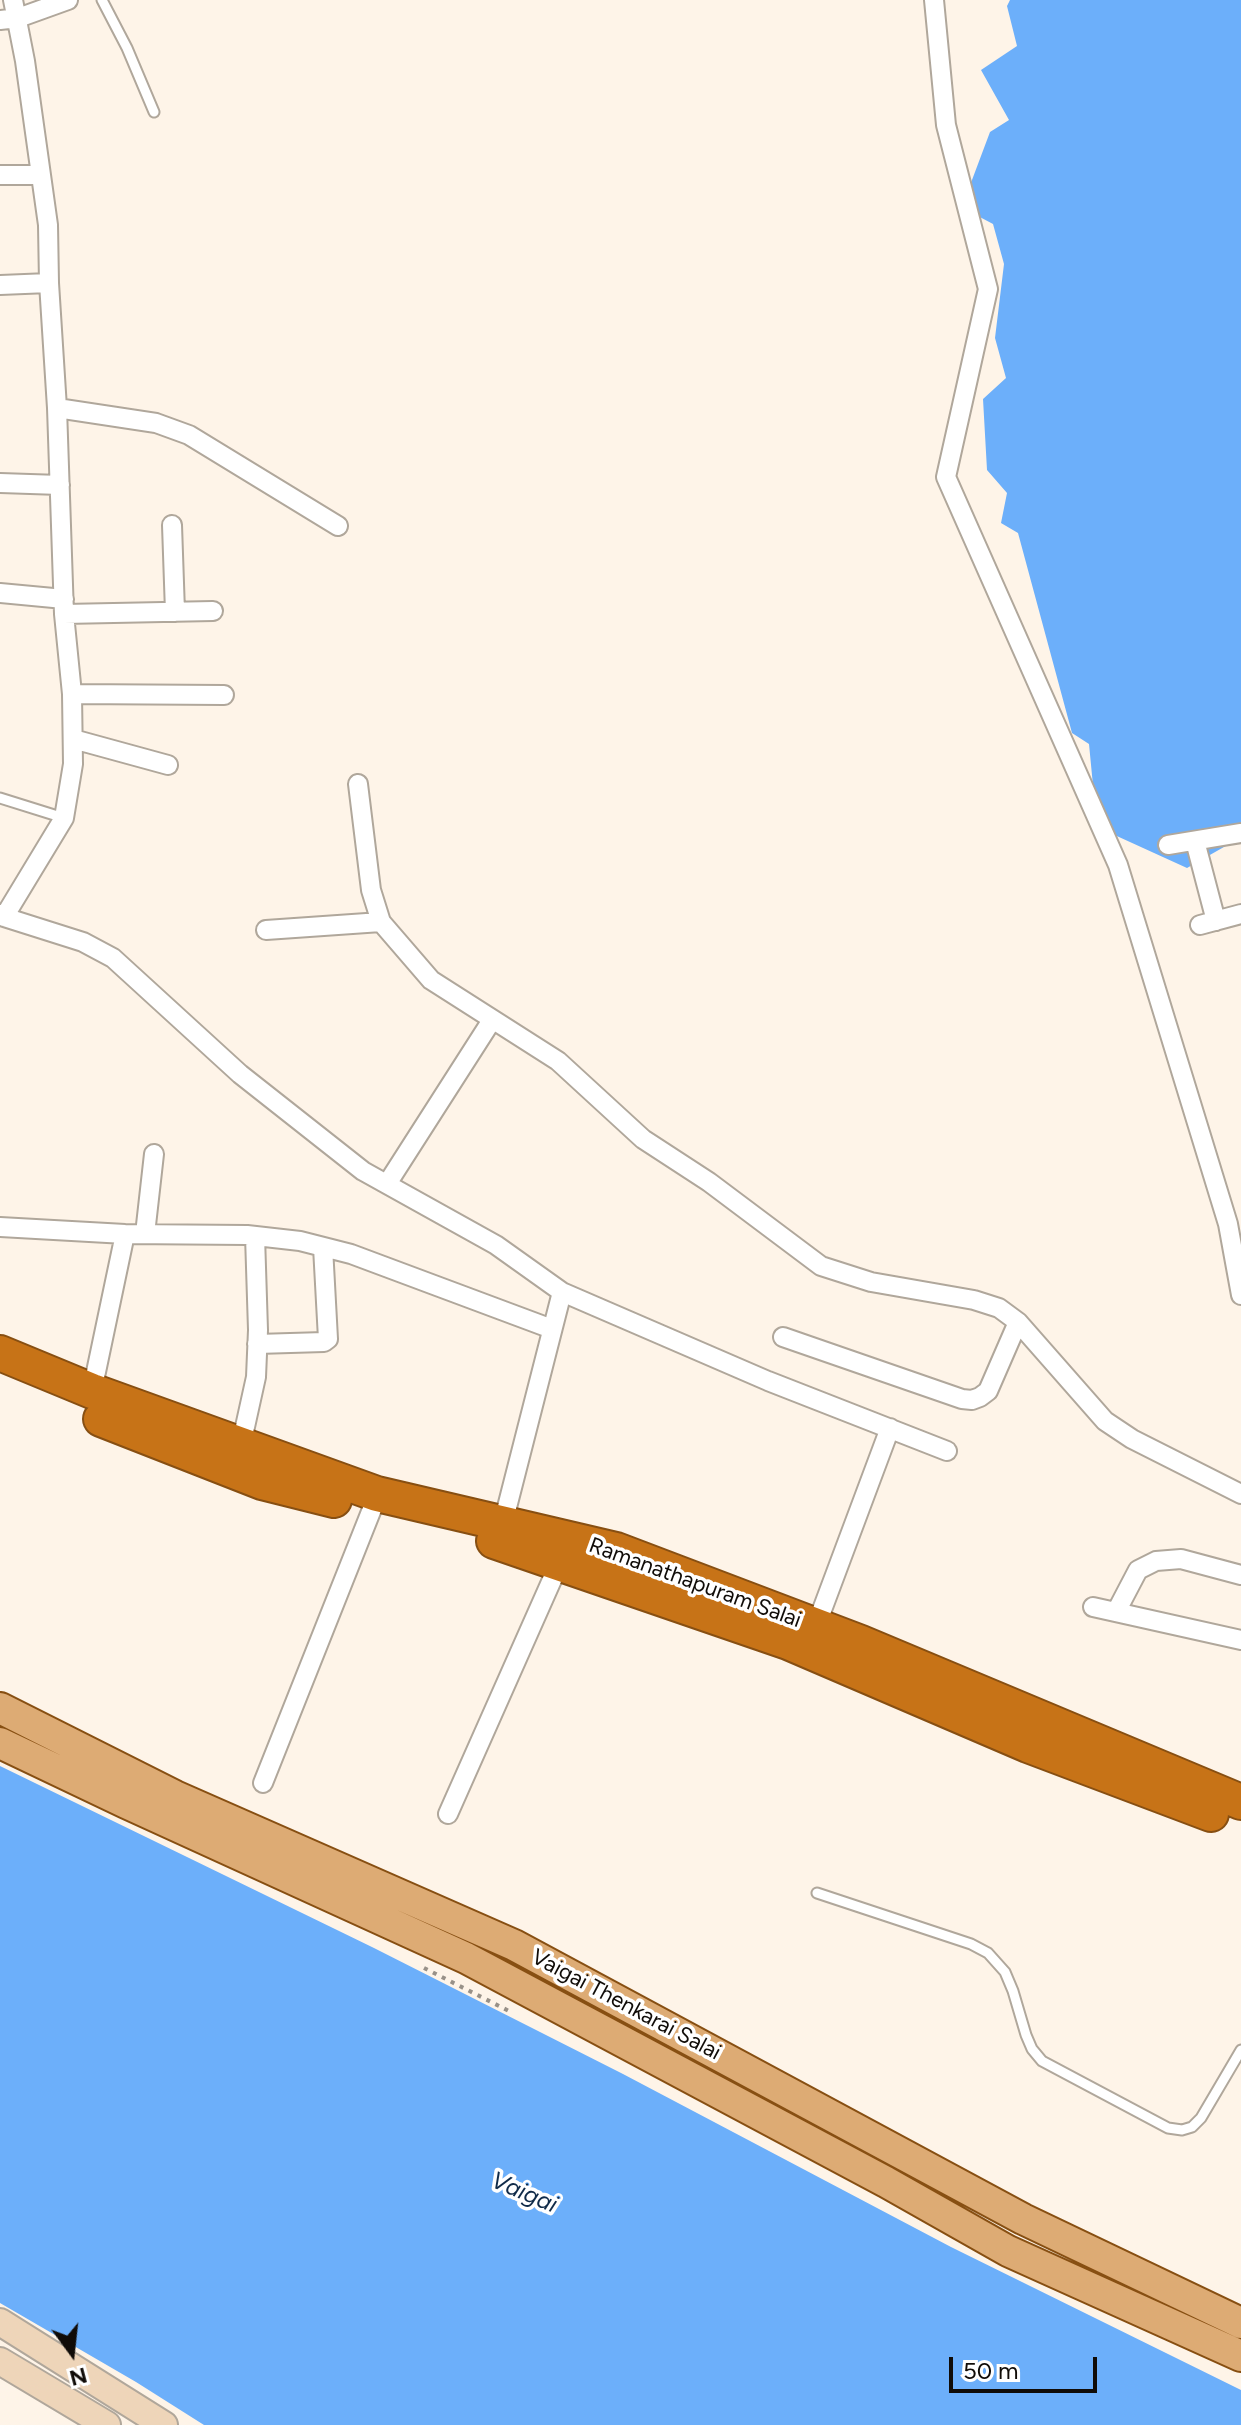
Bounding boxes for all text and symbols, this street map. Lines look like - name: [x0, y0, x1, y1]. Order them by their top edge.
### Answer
- street label: Ramanathapuram Salai: [585, 1532, 805, 1634]
- street label: Vaigai Thenkarai Salai: [527, 1944, 725, 2066]
- water label: Vaigai: [487, 2166, 561, 2220]
- north arrow: [32, 2313, 112, 2393]
- scale bar: [953, 2341, 1101, 2391]
- text: 50 m: [963, 2356, 1019, 2385]
- text: N: [67, 2361, 90, 2392]

